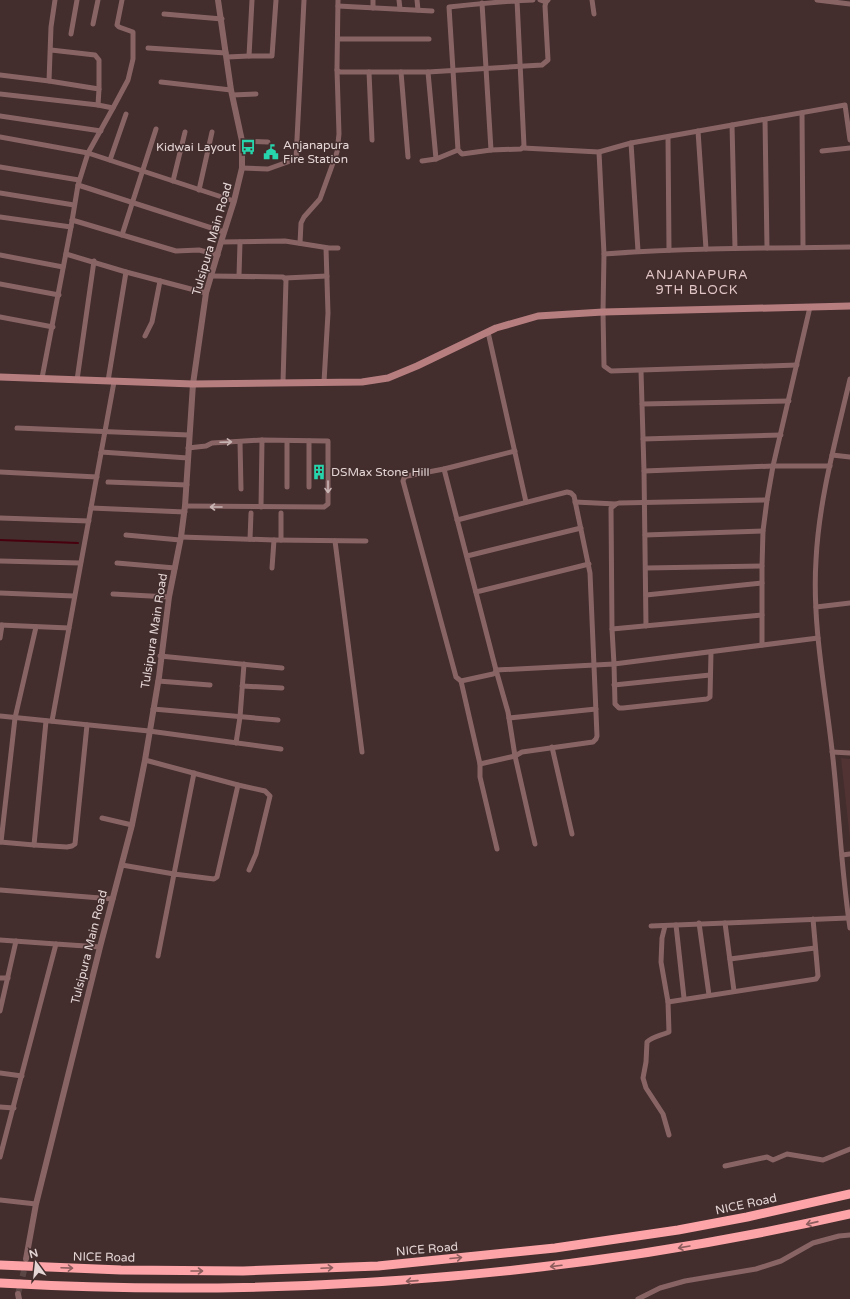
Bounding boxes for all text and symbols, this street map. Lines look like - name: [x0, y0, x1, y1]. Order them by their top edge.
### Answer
- bus stop icon: Kidwai Layout: [239, 138, 257, 156]
- place label: Anjanapura Fire Station: [283, 138, 349, 166]
- place label: Kidwai Layout: [156, 140, 236, 154]
- public building icon: Anjanapura Fire Station: [262, 143, 280, 161]
- street label: Tulsipura Main Road: [189, 181, 235, 297]
- district label: ANJANAPURA 9TH BLOCK: [645, 267, 749, 298]
- one-way arrow: [219, 438, 232, 446]
- building icon: DSMax Stone Hill: [310, 463, 328, 481]
- place label: DSMax Stone Hill: [331, 465, 429, 479]
- one-way arrow: [324, 480, 332, 493]
- one-way arrow: [210, 503, 223, 511]
- street label: Tulsipura Main Road: [138, 572, 170, 690]
- street label: Tulsipura Main Road: [68, 889, 110, 1005]
- street label: NICE Road: [714, 1191, 778, 1217]
- one-way arrow: [806, 1219, 819, 1227]
- street label: NICE Road: [395, 1239, 459, 1259]
- north arrow: [16, 1243, 56, 1283]
- one-way arrow: [678, 1243, 691, 1251]
- text: N: [28, 1246, 39, 1261]
- street label: NICE Road: [73, 1249, 135, 1265]
- one-way arrow: [449, 1255, 462, 1262]
- one-way arrow: [550, 1262, 563, 1270]
- one-way arrow: [320, 1264, 333, 1272]
- one-way arrow: [60, 1265, 73, 1272]
- one-way arrow: [190, 1267, 203, 1274]
- one-way arrow: [406, 1277, 419, 1284]

